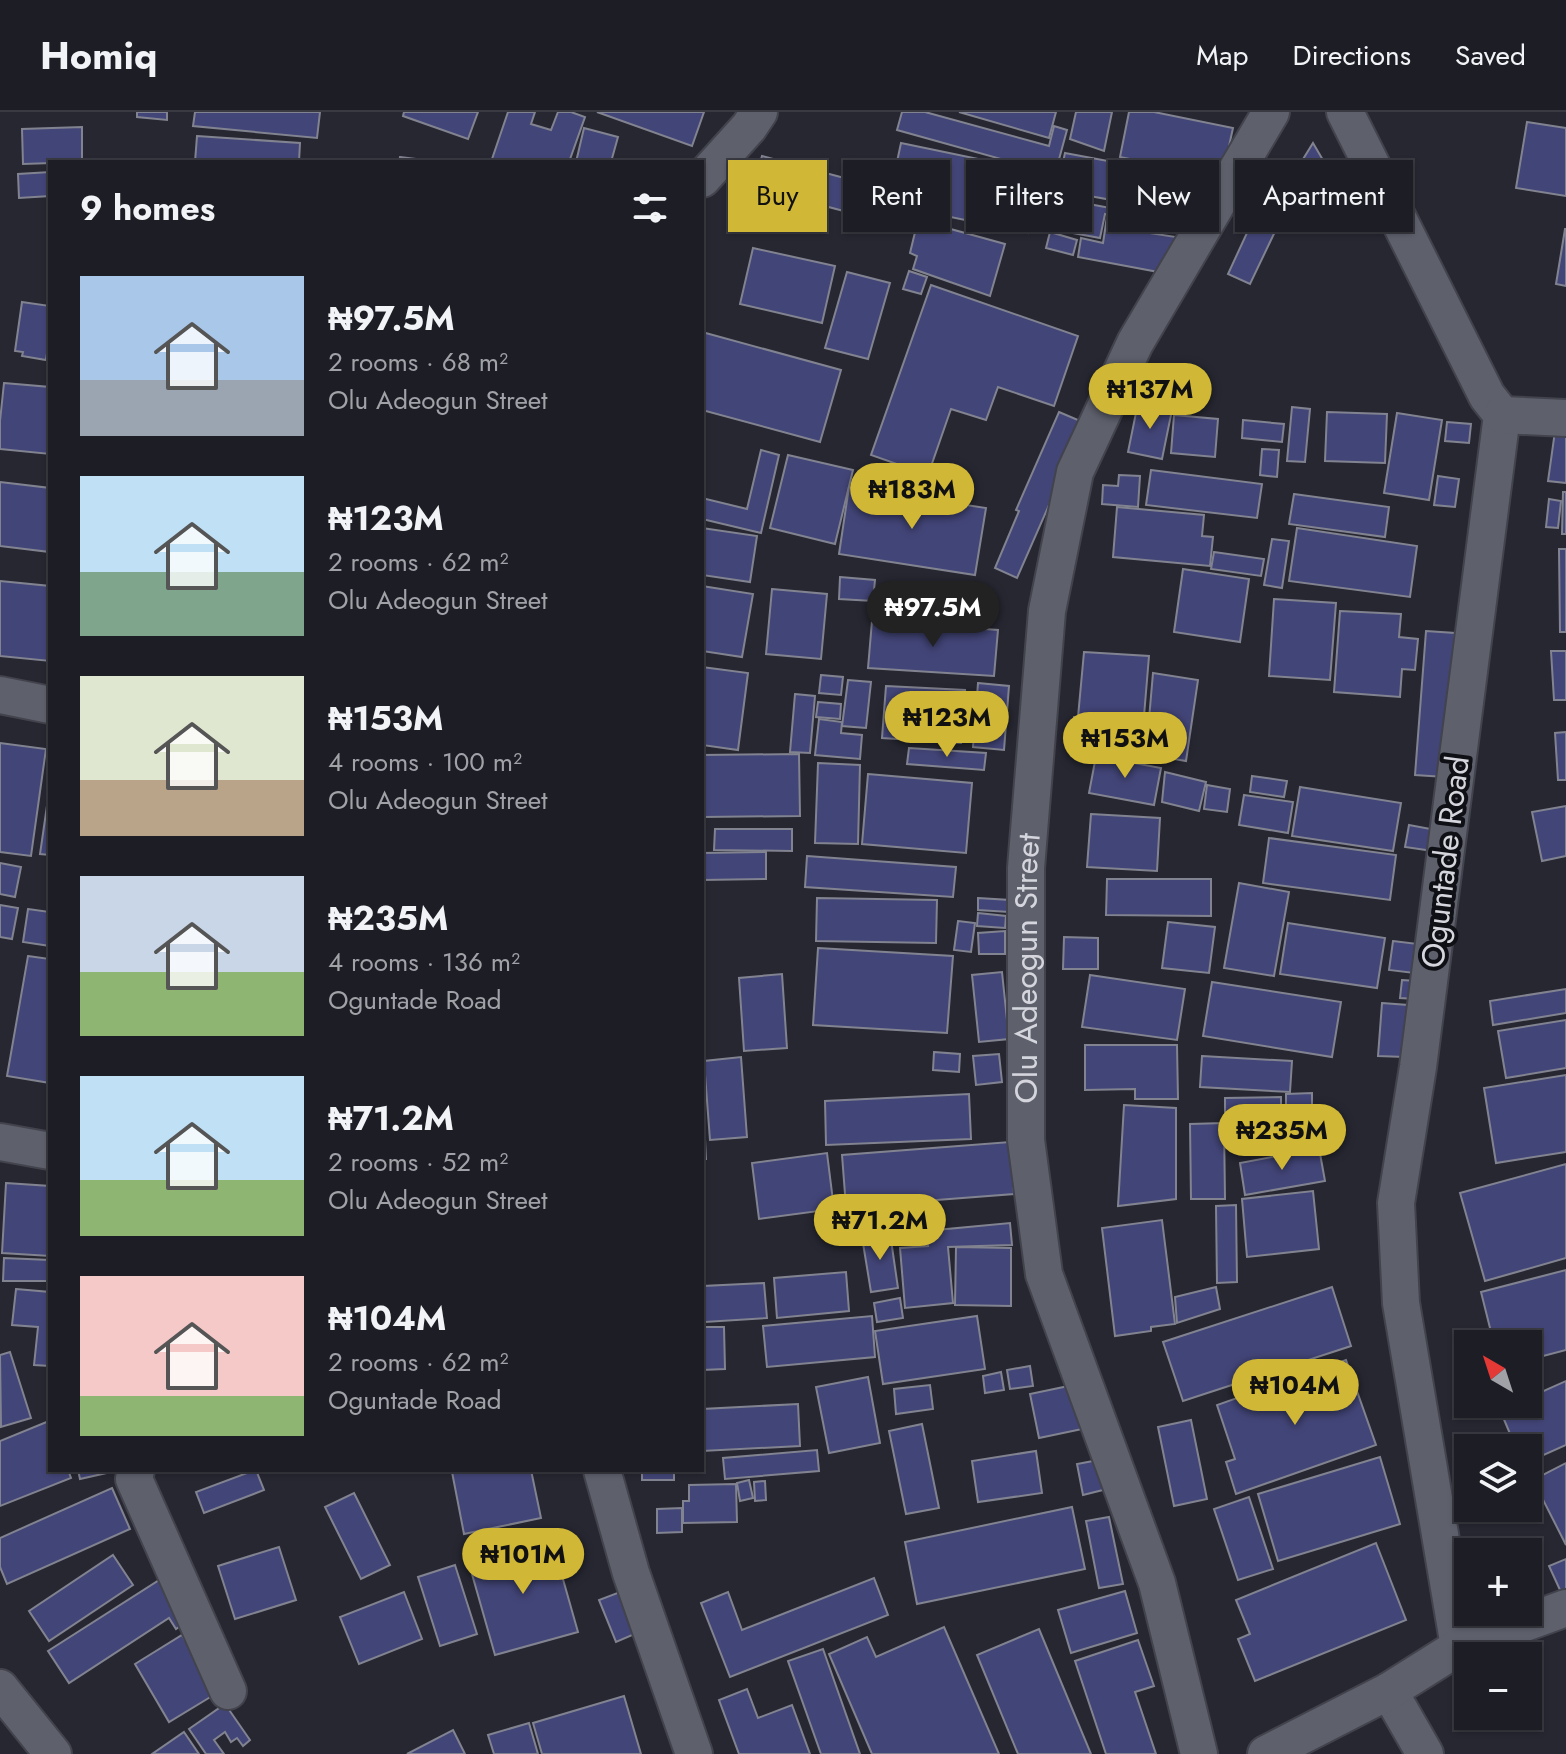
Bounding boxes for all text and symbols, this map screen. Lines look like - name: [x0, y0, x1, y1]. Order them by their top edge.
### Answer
- text: Homiq: [40, 28, 157, 83]
- text: Map: [1196, 35, 1248, 76]
- text: Directions: [1292, 35, 1411, 76]
- text: Saved: [1455, 35, 1526, 76]
- chip: Buy: [728, 160, 827, 232]
- chip: Rent: [843, 160, 950, 232]
- chip: Filters: [966, 160, 1092, 232]
- chip: New: [1108, 160, 1219, 232]
- chip: Apartment: [1235, 160, 1413, 232]
- text: 9 homes: [80, 184, 215, 233]
- icon: filters: [628, 186, 672, 230]
- text: ₦97.5M: [328, 294, 455, 343]
- icon: home: [144, 308, 240, 404]
- text: 2 rooms · 68 m²: [328, 343, 508, 381]
- pin: ₦137M: [1094, 363, 1206, 431]
- text: ₦137M: [1107, 370, 1193, 408]
- text: Olu Adeogun Street: [328, 381, 548, 419]
- pin: ₦183M: [856, 463, 968, 531]
- text: ₦183M: [868, 470, 956, 508]
- text: ₦123M: [328, 494, 444, 543]
- icon: home: [144, 508, 240, 604]
- text: 2 rooms · 62 m²: [328, 543, 509, 581]
- text: Olu Adeogun Street: [328, 581, 548, 619]
- pin: ₦97.5M: [868, 581, 998, 649]
- text: ₦97.5M: [885, 588, 981, 626]
- pin: ₦123M: [891, 691, 1003, 759]
- text: ₦153M: [328, 694, 443, 743]
- text: ₦123M: [903, 698, 991, 736]
- icon: home: [144, 708, 240, 804]
- pin: ₦153M: [1069, 712, 1181, 780]
- text: ₦153M: [1081, 719, 1169, 757]
- text: 4 rooms · 100 m²: [328, 743, 522, 781]
- street label: Oguntade Road: [1409, 753, 1481, 971]
- text: Olu Adeogun Street: [328, 781, 548, 819]
- street label: Olu Adeogun Street: [1003, 831, 1052, 1103]
- text: ₦235M: [328, 894, 448, 943]
- icon: home: [144, 908, 240, 1004]
- text: 4 rooms · 136 m²: [328, 943, 520, 981]
- text: Oguntade Road: [328, 981, 502, 1019]
- text: ₦71.2M: [328, 1094, 454, 1143]
- pin: ₦235M: [1226, 1104, 1338, 1172]
- icon: home: [144, 1108, 240, 1204]
- text: ₦235M: [1236, 1111, 1328, 1149]
- text: 2 rooms · 52 m²: [328, 1143, 508, 1181]
- text: Olu Adeogun Street: [328, 1181, 548, 1219]
- pin: ₦71.2M: [815, 1194, 945, 1262]
- text: ₦71.2M: [832, 1201, 928, 1239]
- text: ₦104M: [328, 1294, 446, 1343]
- icon: home: [144, 1308, 240, 1404]
- north arrow: [1454, 1330, 1542, 1418]
- map controls: [1454, 1330, 1542, 1730]
- text: 2 rooms · 62 m²: [328, 1343, 509, 1381]
- pin: ₦104M: [1239, 1359, 1351, 1427]
- text: ₦104M: [1250, 1366, 1340, 1404]
- text: Oguntade Road: [328, 1381, 502, 1419]
- button: layers: [1454, 1434, 1542, 1522]
- pin: ₦101M: [467, 1528, 579, 1596]
- text: ₦101M: [480, 1535, 566, 1573]
- button: +: [1454, 1538, 1542, 1626]
- button: −: [1454, 1642, 1542, 1730]

